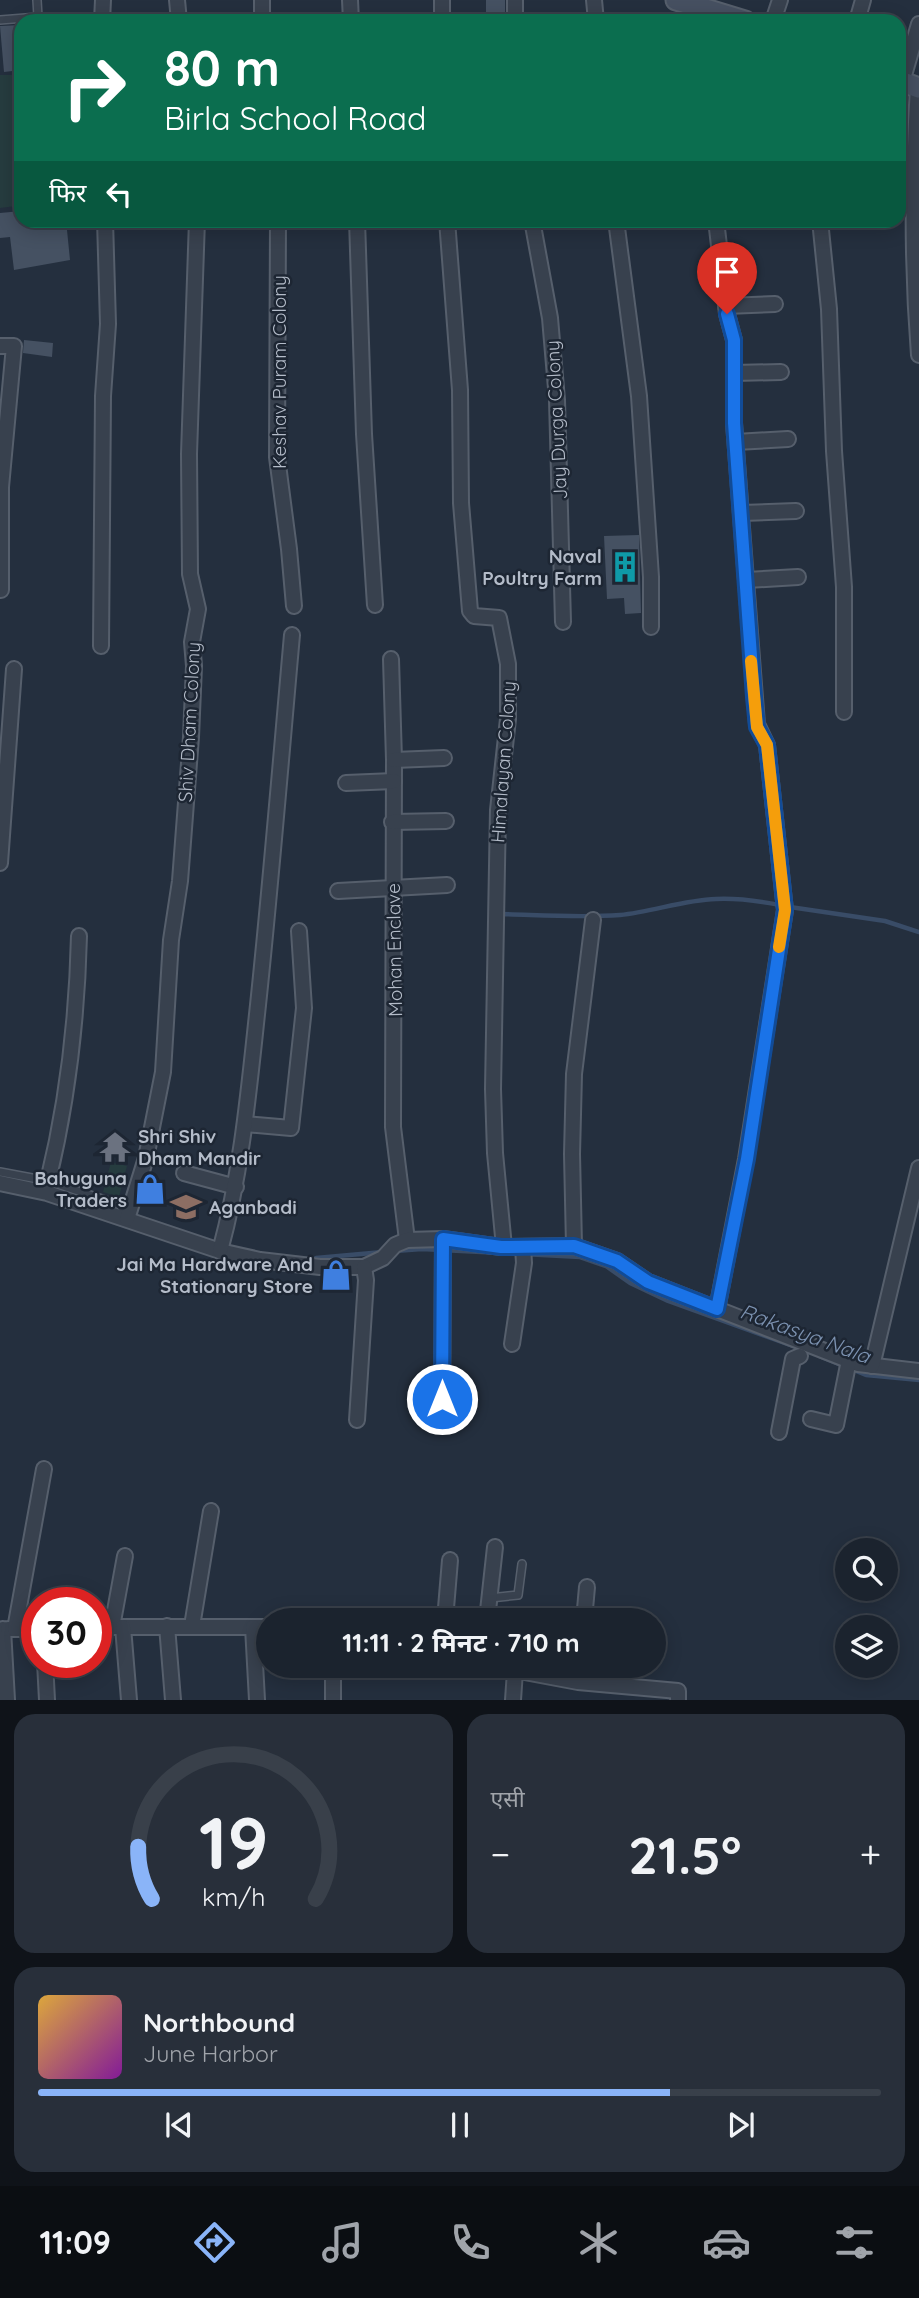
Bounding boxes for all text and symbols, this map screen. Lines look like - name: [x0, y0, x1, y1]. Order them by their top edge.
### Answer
- text: 80 m: [164, 37, 280, 98]
- icon: right: [49, 42, 140, 133]
- text: Birla School Road: [164, 98, 426, 138]
- icon: left: [100, 175, 138, 213]
- text: फिर: [49, 176, 86, 209]
- pin: [697, 242, 757, 314]
- icon: arrive: [708, 253, 746, 291]
- street label: Keshav Puram Colony: [267, 275, 291, 469]
- street label: Jay Durga Colony: [540, 340, 572, 500]
- place label: Naval Poultry Farm: [482, 544, 602, 590]
- building icon: Naval Poultry Farm: [608, 550, 642, 584]
- street label: Shiv Dham Colony: [173, 641, 205, 803]
- street label: Himalayan Colony: [485, 680, 521, 844]
- street label: Mohan Enclave: [381, 883, 407, 1017]
- place label: Shri Shiv Dham Mandir: [138, 1124, 261, 1170]
- temple icon: Shri Shiv Dham Mandir: [98, 1130, 132, 1164]
- place label: Bahuguna Traders: [34, 1166, 127, 1212]
- shop icon: Bahuguna Traders: [133, 1172, 167, 1206]
- school or university icon: Aganbadi: [169, 1190, 203, 1224]
- place label: Aganbadi: [209, 1195, 297, 1219]
- place label: Jai Ma Hardware And Stationary Store: [116, 1252, 313, 1298]
- shop icon: Jai Ma Hardware And Stationary Store: [319, 1258, 353, 1292]
- water label: Rakasya Nala: [737, 1297, 875, 1369]
- position arrow: [405, 1362, 479, 1436]
- map controls: [835, 1538, 898, 1678]
- button: search: [835, 1538, 898, 1601]
- speed limit sign: 30: [21, 1587, 112, 1678]
- button: layers: [835, 1615, 898, 1678]
- text: 11:11 · 2 मिनट · 710 m: [342, 1626, 580, 1659]
- text: एसी: [491, 1784, 525, 1813]
- text: 19: [198, 1797, 268, 1888]
- text: 21.5°: [628, 1822, 741, 1887]
- text: −: [491, 1830, 510, 1878]
- text: +: [860, 1830, 881, 1878]
- text: km/h: [202, 1881, 265, 1912]
- text: Northbound: [143, 2006, 295, 2039]
- text: June Harbor: [143, 2039, 278, 2068]
- icon: previous: [160, 2106, 198, 2144]
- icon: pause: [441, 2106, 479, 2144]
- icon: next: [722, 2106, 760, 2144]
- icon: directions: [190, 2218, 239, 2267]
- icon: music: [318, 2218, 367, 2267]
- icon: phone: [446, 2218, 495, 2267]
- icon: climate: [574, 2218, 623, 2267]
- icon: car: [702, 2218, 751, 2267]
- icon: filters: [830, 2218, 879, 2267]
- text: 11:09: [40, 2222, 111, 2262]

